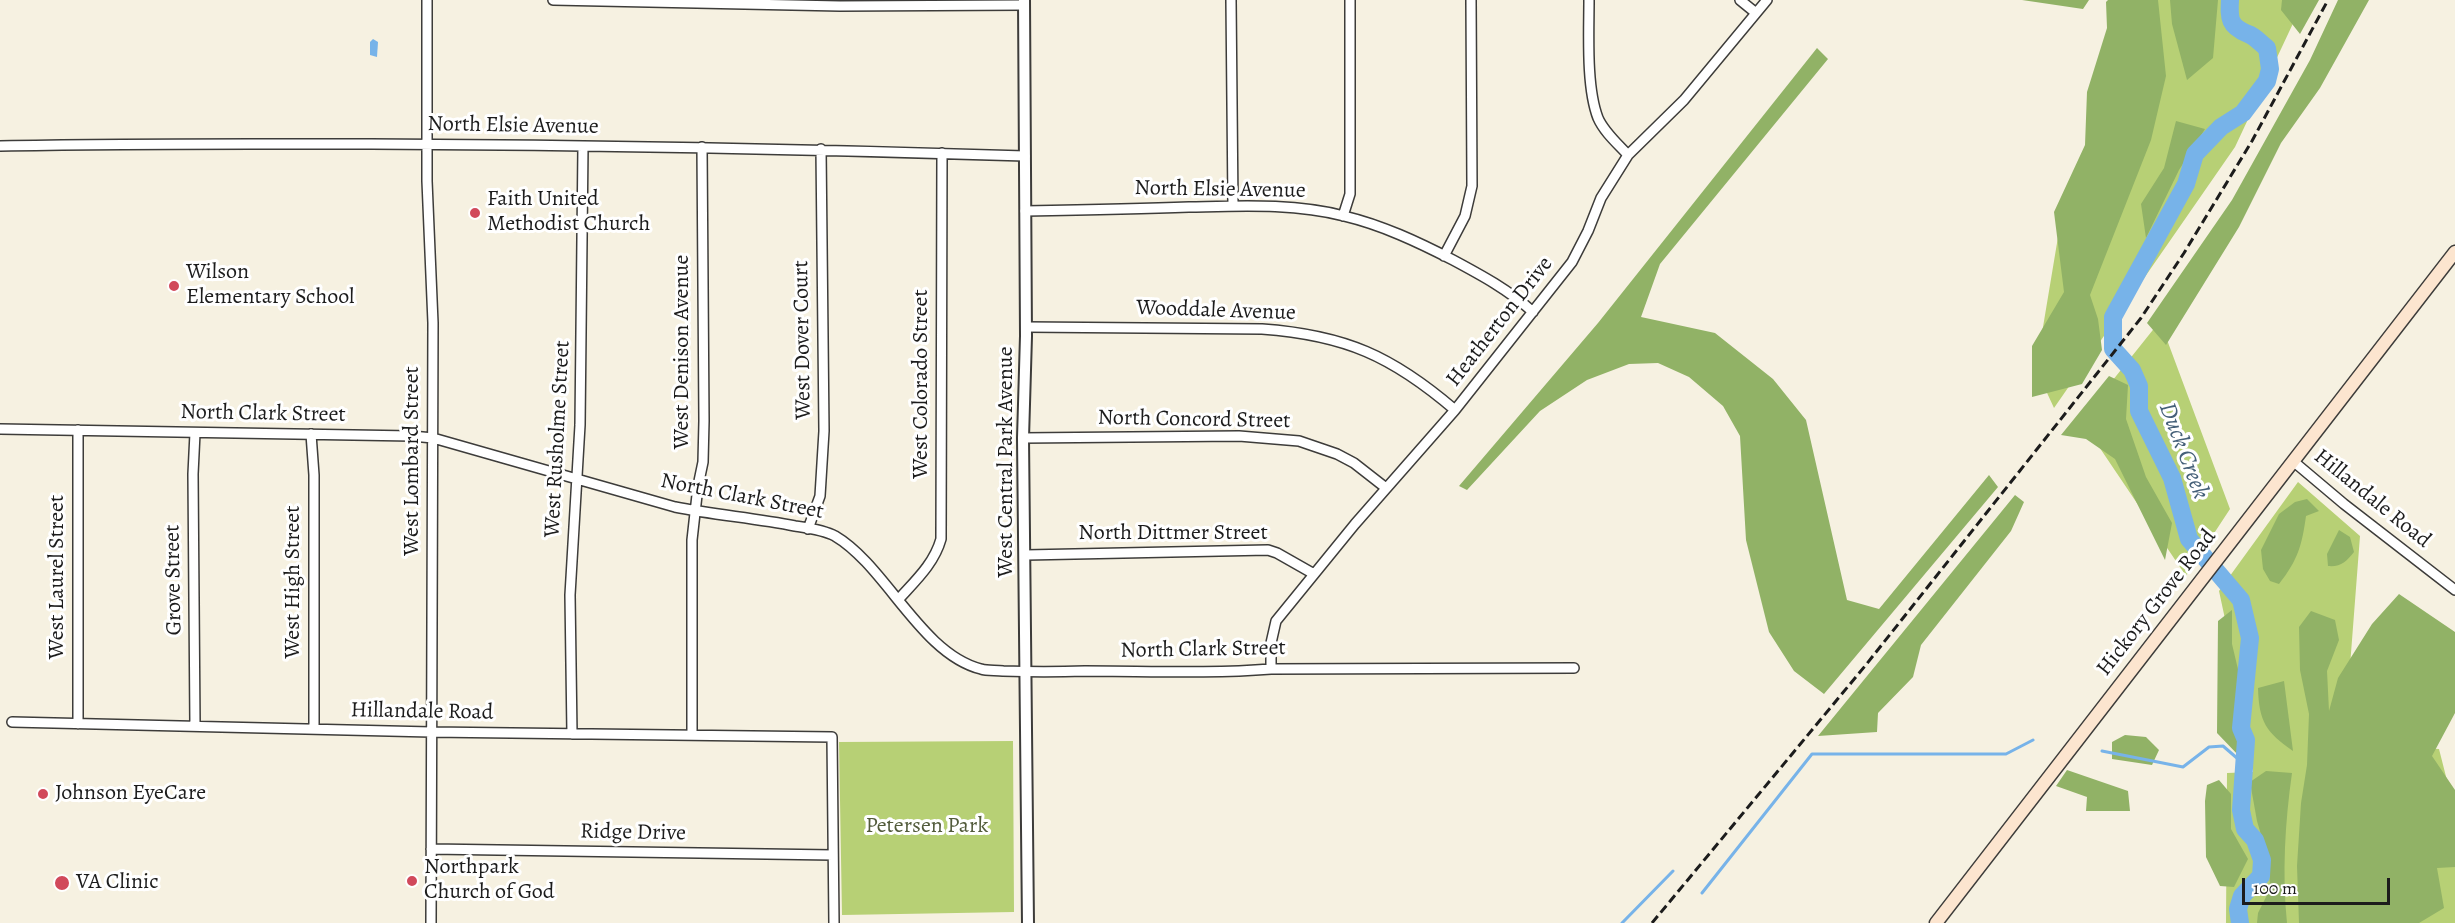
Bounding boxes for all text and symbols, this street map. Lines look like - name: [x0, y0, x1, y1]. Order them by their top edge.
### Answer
- street label: North Elsie Avenue: [427, 111, 599, 141]
- street label: North Elsie Avenue: [1134, 175, 1306, 205]
- place label: Faith United Methodist Church: [487, 187, 650, 238]
- marker: Faith United Methodist Church: [468, 206, 482, 220]
- street label: Heatherton Drive: [1441, 252, 1559, 392]
- street label: West Denison Avenue: [670, 255, 696, 449]
- place label: Wilson Elementary School: [186, 260, 354, 312]
- street label: West Dover Court: [788, 260, 818, 420]
- marker: Wilson Elementary School: [167, 279, 181, 293]
- street label: West Colorado Street: [909, 289, 935, 479]
- street label: Wooddale Avenue: [1136, 295, 1296, 327]
- street label: West Rusholme Street: [540, 340, 576, 538]
- street label: West Central Park Avenue: [994, 346, 1020, 578]
- street label: West Lombard Street: [400, 366, 426, 556]
- street label: North Clark Street: [180, 399, 346, 429]
- water label: Duck Creek: [2151, 399, 2215, 503]
- street label: North Concord Street: [1097, 405, 1291, 435]
- street label: Hillandale Road: [2308, 444, 2436, 554]
- street label: North Clark Street: [658, 468, 826, 526]
- street label: West Laurel Street: [45, 495, 71, 659]
- street label: West High Street: [281, 506, 307, 658]
- street label: North Dittmer Street: [1078, 521, 1268, 547]
- street label: Grove Street: [160, 524, 188, 636]
- street label: Hickory Grove Road: [2092, 524, 2222, 682]
- street label: North Clark Street: [1120, 635, 1286, 665]
- street label: Hillandale Road: [350, 698, 494, 726]
- place label: Johnson EyeCare: [55, 781, 206, 807]
- marker: Johnson EyeCare: [36, 787, 50, 801]
- park label: Petersen Park: [866, 814, 988, 840]
- street label: Ridge Drive: [580, 819, 686, 847]
- place label: Northpark Church of God: [424, 855, 555, 906]
- scale bar: [2245, 866, 2394, 904]
- place label: VA Clinic: [76, 870, 159, 896]
- marker: VA Clinic: [53, 874, 71, 892]
- marker: Northpark Church of God: [405, 874, 419, 888]
- text: 100 m: [2253, 876, 2297, 900]

